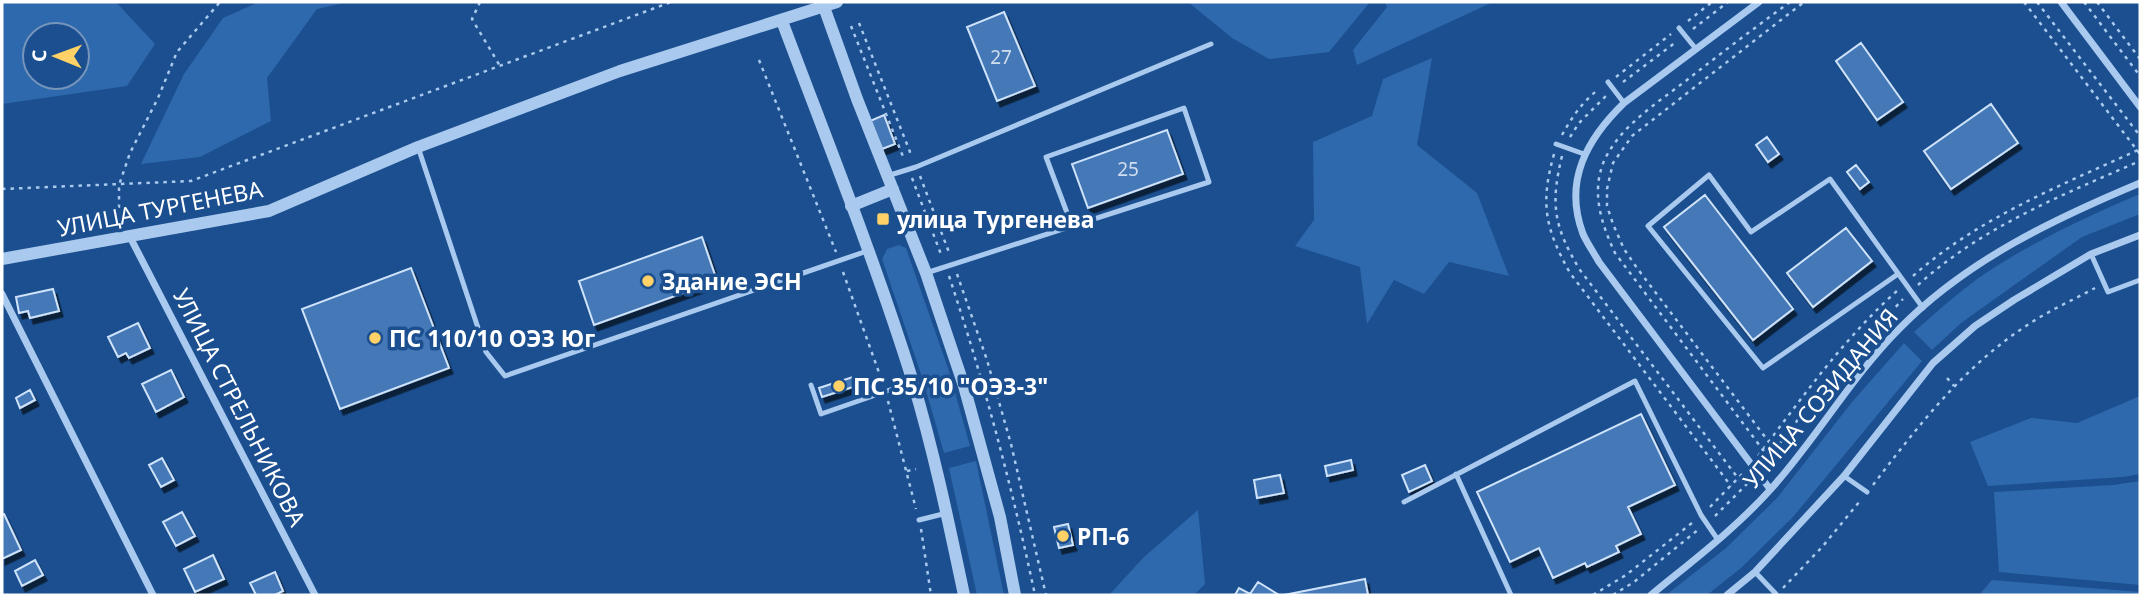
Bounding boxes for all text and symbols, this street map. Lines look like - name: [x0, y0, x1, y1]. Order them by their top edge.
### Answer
- north arrow: [21, 21, 91, 91]
- house number: 27: [990, 44, 1012, 70]
- text: С: [26, 49, 52, 62]
- house number: 25: [1117, 156, 1139, 182]
- street label: УЛИЦА ТУРГЕНЕВА: [55, 172, 265, 244]
- place label: улица Тургенева: [896, 203, 1094, 235]
- marker: улица Тургенева: [875, 211, 891, 227]
- place label: Здание ЭСН: [662, 265, 802, 297]
- marker: Здание ЭСН: [640, 273, 656, 289]
- street label: УЛИЦА СТРЕЛЬНИКОВА: [166, 283, 314, 532]
- street label: УЛИЦА СОЗИДАНИЯ: [1735, 301, 1905, 495]
- place label: ПС 110/10 ОЭЗ Юг: [389, 322, 595, 354]
- marker: ПС 110/10 ОЭЗ Юг: [367, 330, 383, 346]
- place label: ПС 35/10 "ОЭЗ-3": [853, 370, 1048, 402]
- marker: ПС 35/10 "ОЭЗ-3": [831, 378, 847, 394]
- place label: РП-6: [1077, 520, 1129, 552]
- marker: РП-6: [1055, 528, 1071, 544]

